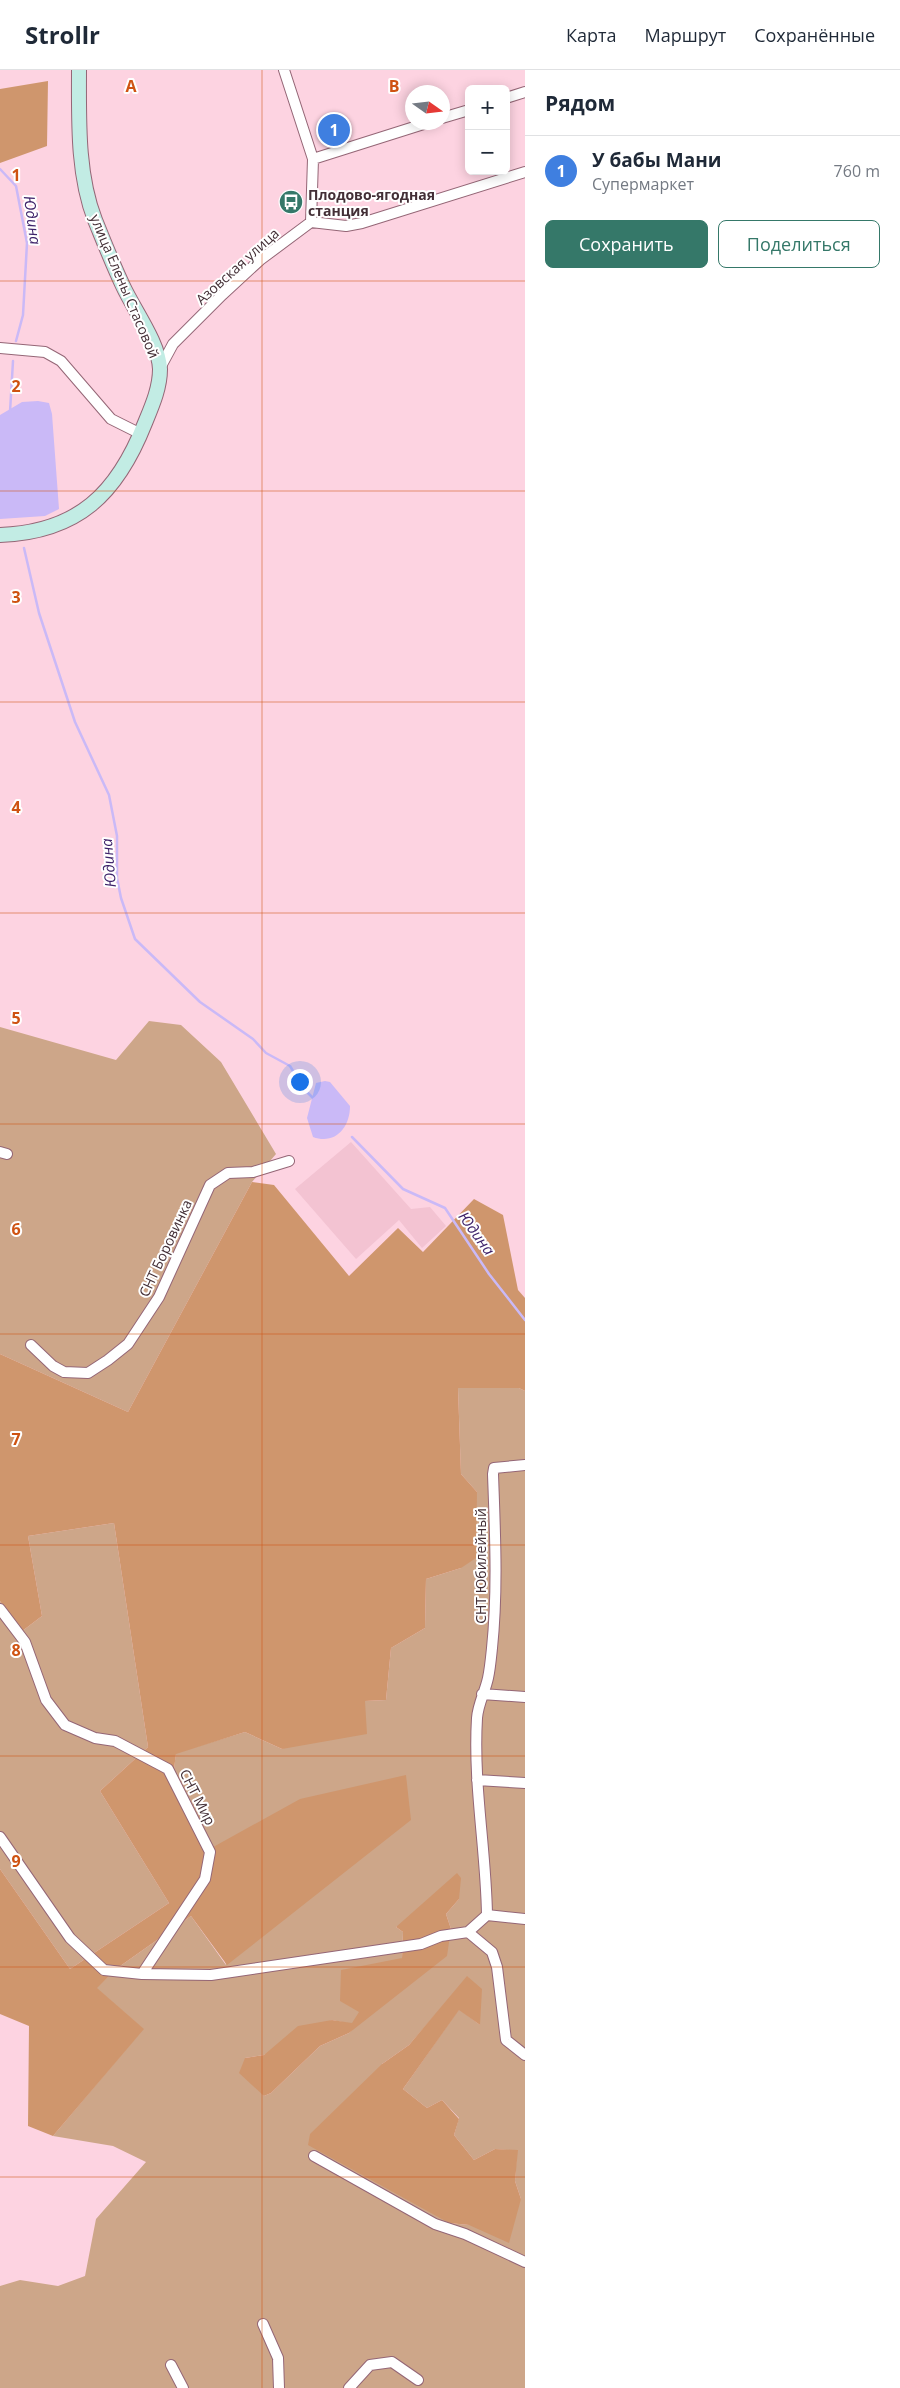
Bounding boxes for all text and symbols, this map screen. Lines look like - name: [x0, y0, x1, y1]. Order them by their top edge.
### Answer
- text: Strollr: [25, 18, 100, 51]
- text: Карта: [566, 23, 616, 47]
- text: Маршрут: [644, 23, 726, 47]
- text: Сохранённые: [754, 23, 875, 47]
- text: A: [125, 75, 137, 97]
- text: B: [389, 75, 399, 97]
- north arrow: [405, 85, 450, 130]
- map controls: [465, 85, 510, 175]
- button: +: [465, 85, 510, 130]
- text: Рядом: [545, 89, 615, 117]
- pin: 1: [318, 111, 350, 149]
- button: −: [465, 130, 510, 175]
- text: У бабы Мани: [592, 147, 721, 173]
- text: 1: [556, 160, 566, 182]
- text: 760 m: [834, 160, 880, 182]
- text: 1: [11, 164, 21, 186]
- text: Супермаркет: [592, 173, 694, 195]
- place label: Плодово-ягодная станция: [308, 185, 435, 220]
- bus stop icon: Плодово-ягодная станция: [278, 189, 304, 215]
- water label: Юдина: [20, 194, 46, 246]
- street label: улица Елены Стасовой: [86, 211, 164, 361]
- button: Сохранить: [545, 220, 708, 268]
- button: Поделиться: [718, 220, 880, 268]
- street label: Азовская улица: [191, 224, 283, 308]
- text: 2: [11, 375, 21, 397]
- text: 3: [11, 586, 21, 608]
- text: 4: [11, 796, 21, 818]
- water label: Юдина: [96, 837, 120, 888]
- text: 5: [11, 1007, 21, 1029]
- your location: [287, 1069, 313, 1095]
- street label: СНТ Боровинка: [134, 1196, 196, 1300]
- water label: Юдина: [454, 1207, 500, 1259]
- text: 6: [11, 1218, 21, 1240]
- text: 7: [11, 1428, 21, 1450]
- street label: СНТ Юбилейный: [471, 1508, 490, 1624]
- text: 8: [11, 1639, 21, 1661]
- street label: СНТ Мир: [176, 1766, 220, 1828]
- text: 9: [11, 1850, 21, 1872]

